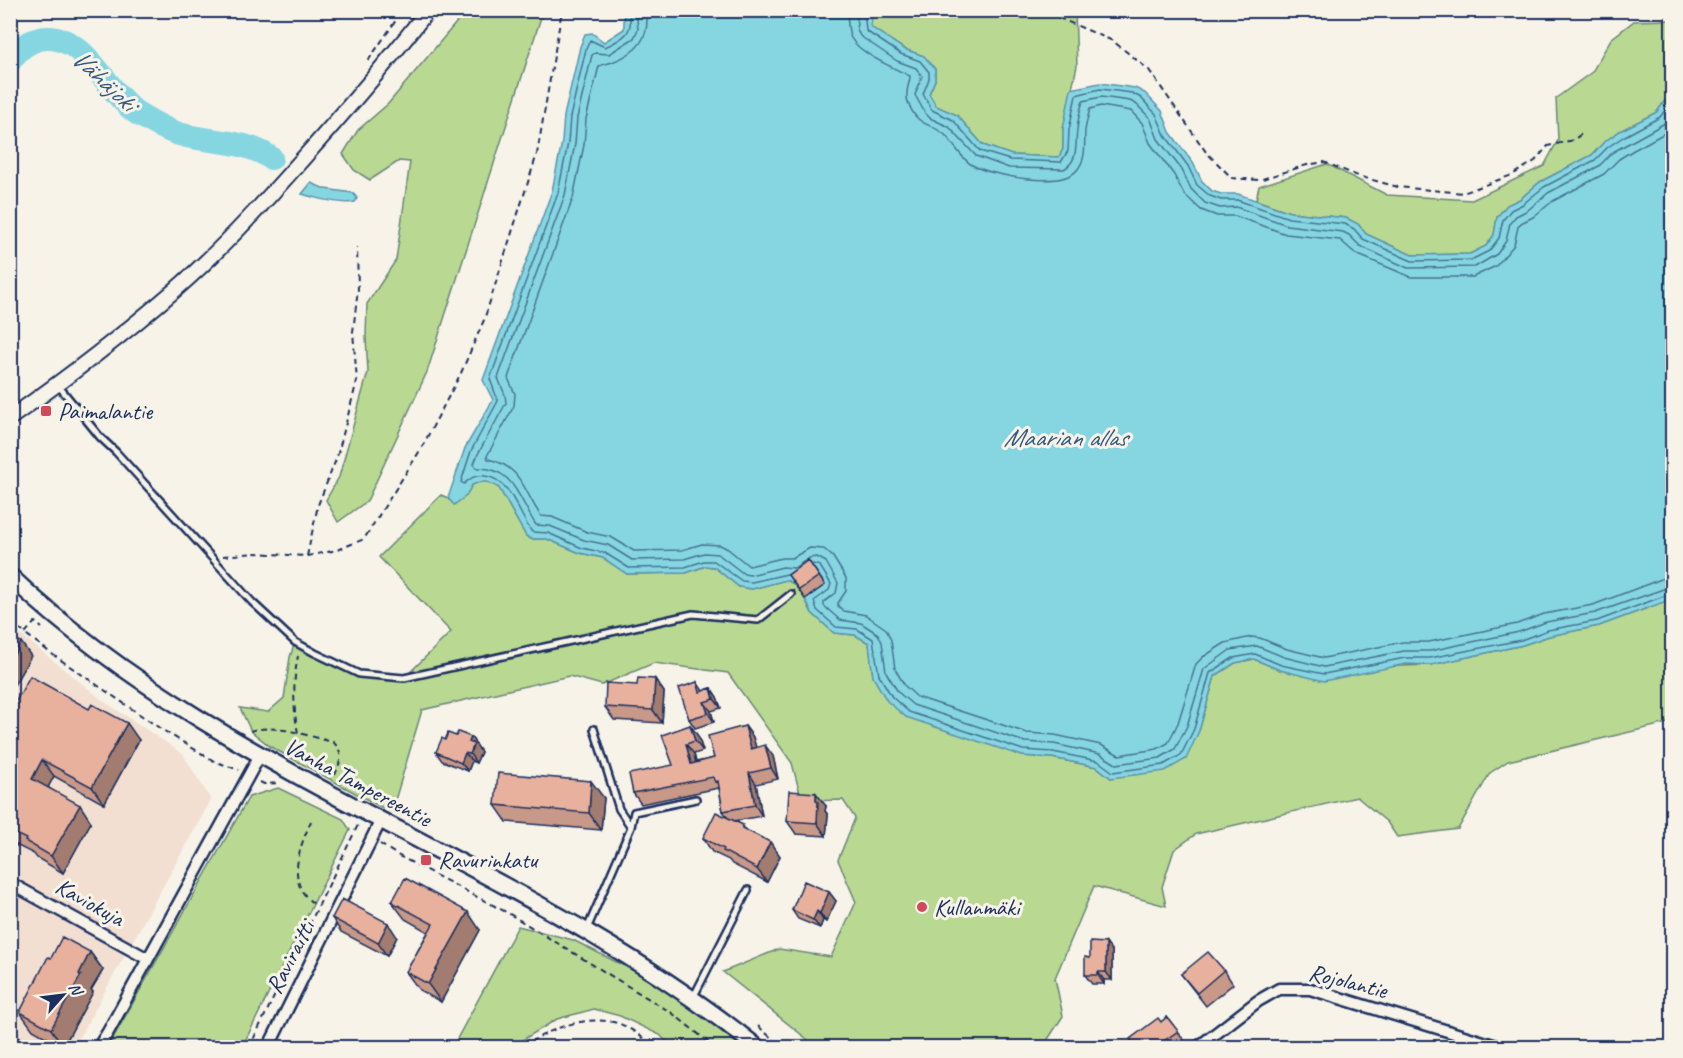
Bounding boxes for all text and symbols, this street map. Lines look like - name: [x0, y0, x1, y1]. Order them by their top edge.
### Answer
- water label: Vähäjoki: [65, 42, 148, 122]
- place label: Paimalantie: [58, 396, 154, 426]
- marker: Paimalantie: [39, 404, 53, 418]
- water label: Maarian allas: [1004, 421, 1131, 454]
- street label: Vanha Tampereentie: [279, 731, 439, 834]
- place label: Ravurinkatu: [438, 845, 540, 875]
- marker: Ravurinkatu: [419, 853, 433, 867]
- street label: Kaviokuja: [50, 871, 131, 934]
- place label: Kullanmäki: [934, 892, 1022, 922]
- marker: Kullanmäki: [915, 900, 929, 914]
- street label: Raviraitti: [259, 913, 322, 999]
- street label: Rojolantie: [1306, 957, 1392, 1006]
- north arrow: [33, 965, 93, 1025]
- text: N: [64, 979, 88, 1000]

